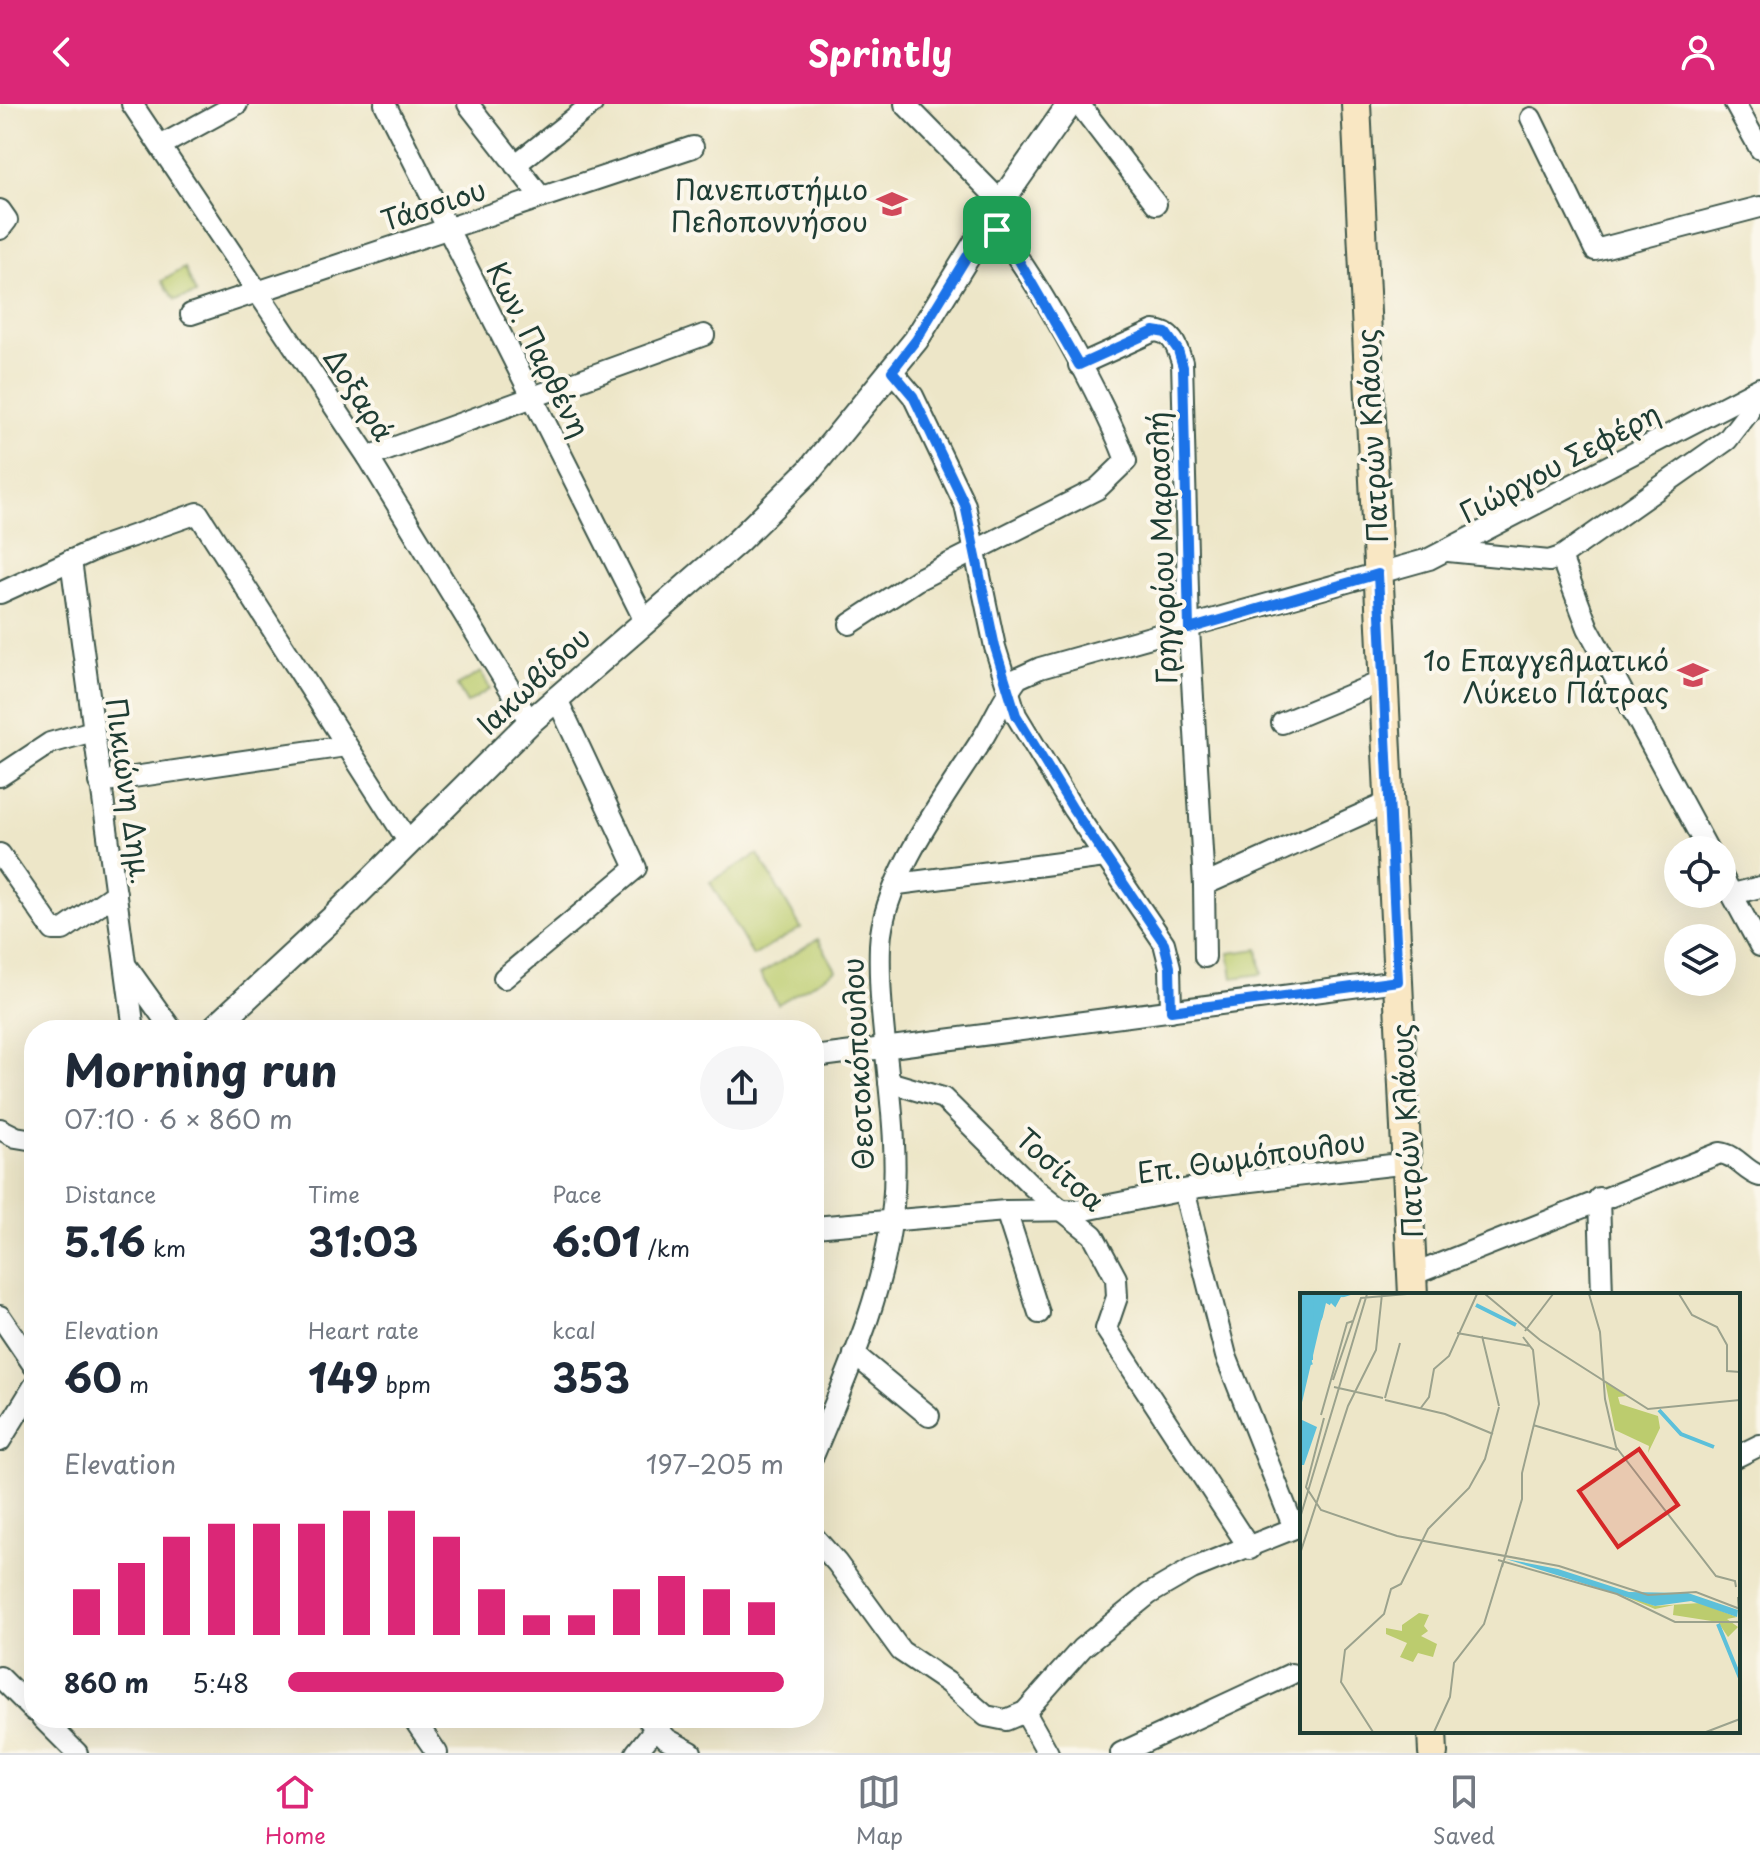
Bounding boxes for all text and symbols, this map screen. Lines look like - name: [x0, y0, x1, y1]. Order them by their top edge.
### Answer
- text: Sprintly: [808, 25, 952, 79]
- icon: back: [40, 30, 84, 74]
- icon: person: [1676, 30, 1720, 74]
- street label: Τάσσιου: [375, 167, 491, 241]
- place label: Πανεπιστήμιο Πελοποννήσου: [671, 167, 868, 242]
- school or university icon: Πανεπιστήμιο Πελοποννήσου: [875, 187, 909, 221]
- pin: [963, 196, 1031, 264]
- icon: arrive: [975, 208, 1019, 252]
- street label: Κων. Παρθένη: [476, 254, 602, 444]
- street label: Πατρών Κλάους: [1344, 328, 1398, 544]
- street label: Δοξαρά: [314, 339, 406, 449]
- street label: Γιώργου Σεφέρη: [1451, 391, 1667, 533]
- street label: Γρηγορίου Μαρασλή: [1135, 411, 1187, 685]
- street label: Ιακωβίδου: [467, 616, 599, 744]
- place label: 1o Επαγγελματικό Λύκειο Πάτρας: [1423, 638, 1669, 713]
- school or university icon: 1o Επαγγελματικό Λύκειο Πάτρας: [1676, 658, 1710, 692]
- street label: Πικιώνη Δημ.: [96, 695, 164, 887]
- map controls: [1664, 836, 1736, 996]
- button: locate: [1664, 836, 1736, 908]
- button: layers: [1664, 924, 1736, 996]
- street label: Θεοτοκόπουλου: [830, 957, 884, 1171]
- street label: Πατρών Κλάους: [1379, 1023, 1433, 1239]
- text: Morning run: [64, 1036, 338, 1102]
- button: share: [700, 1046, 784, 1130]
- text: 07:10 · 6 × 860 m: [64, 1099, 293, 1138]
- street label: Τοσίτσα: [1007, 1117, 1115, 1221]
- street label: Επ. Θωμόπουλου: [1134, 1119, 1368, 1193]
- text: Distance: [64, 1177, 156, 1210]
- text: Time: [308, 1177, 360, 1210]
- text: Pace: [552, 1177, 602, 1210]
- text: 5.16: [64, 1210, 146, 1271]
- text: 31:03: [308, 1210, 418, 1271]
- text: 6:01: [552, 1210, 641, 1271]
- text: km: [146, 1231, 186, 1264]
- text: /km: [641, 1231, 690, 1264]
- inset map: [1300, 1293, 1740, 1733]
- text: Elevation: [64, 1313, 159, 1346]
- text: Heart rate: [308, 1313, 419, 1346]
- text: kcal: [552, 1313, 596, 1346]
- text: 60: [64, 1346, 122, 1407]
- text: 149: [308, 1346, 378, 1407]
- text: 353: [552, 1346, 630, 1407]
- text: m: [122, 1367, 149, 1400]
- text: bpm: [378, 1367, 431, 1400]
- text: Elevation: [64, 1444, 176, 1483]
- text: 197–205 m: [646, 1444, 784, 1483]
- text: 860 m: [64, 1663, 149, 1702]
- text: 5:48: [192, 1663, 249, 1702]
- tab: Home: [265, 1770, 326, 1851]
- tab: Map: [856, 1770, 903, 1851]
- tab: Saved: [1433, 1770, 1495, 1851]

